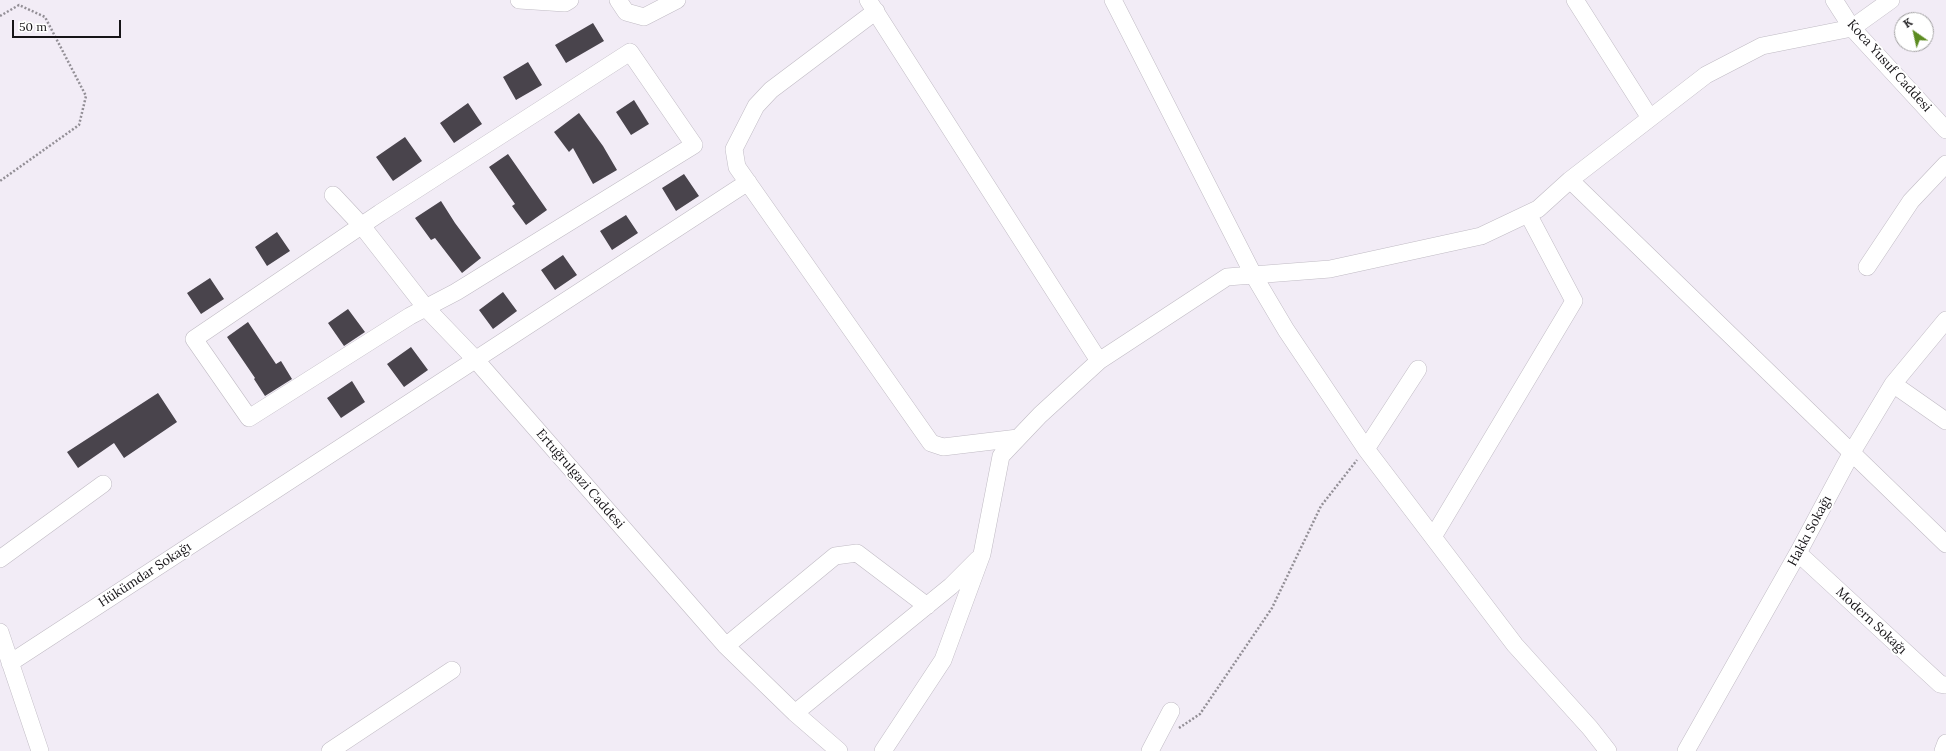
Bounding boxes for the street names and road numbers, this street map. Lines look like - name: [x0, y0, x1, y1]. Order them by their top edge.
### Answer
- street label: Koca Yusuf Caddesi: [1844, 17, 1934, 115]
- street label: Ertuğrulgazi Caddesi: [533, 426, 627, 532]
- street label: Hakkı Sokağı: [1785, 493, 1835, 569]
- street label: Hükümdar Sokağı: [96, 539, 194, 611]
- street label: Modern Sokağı: [1832, 584, 1910, 658]

